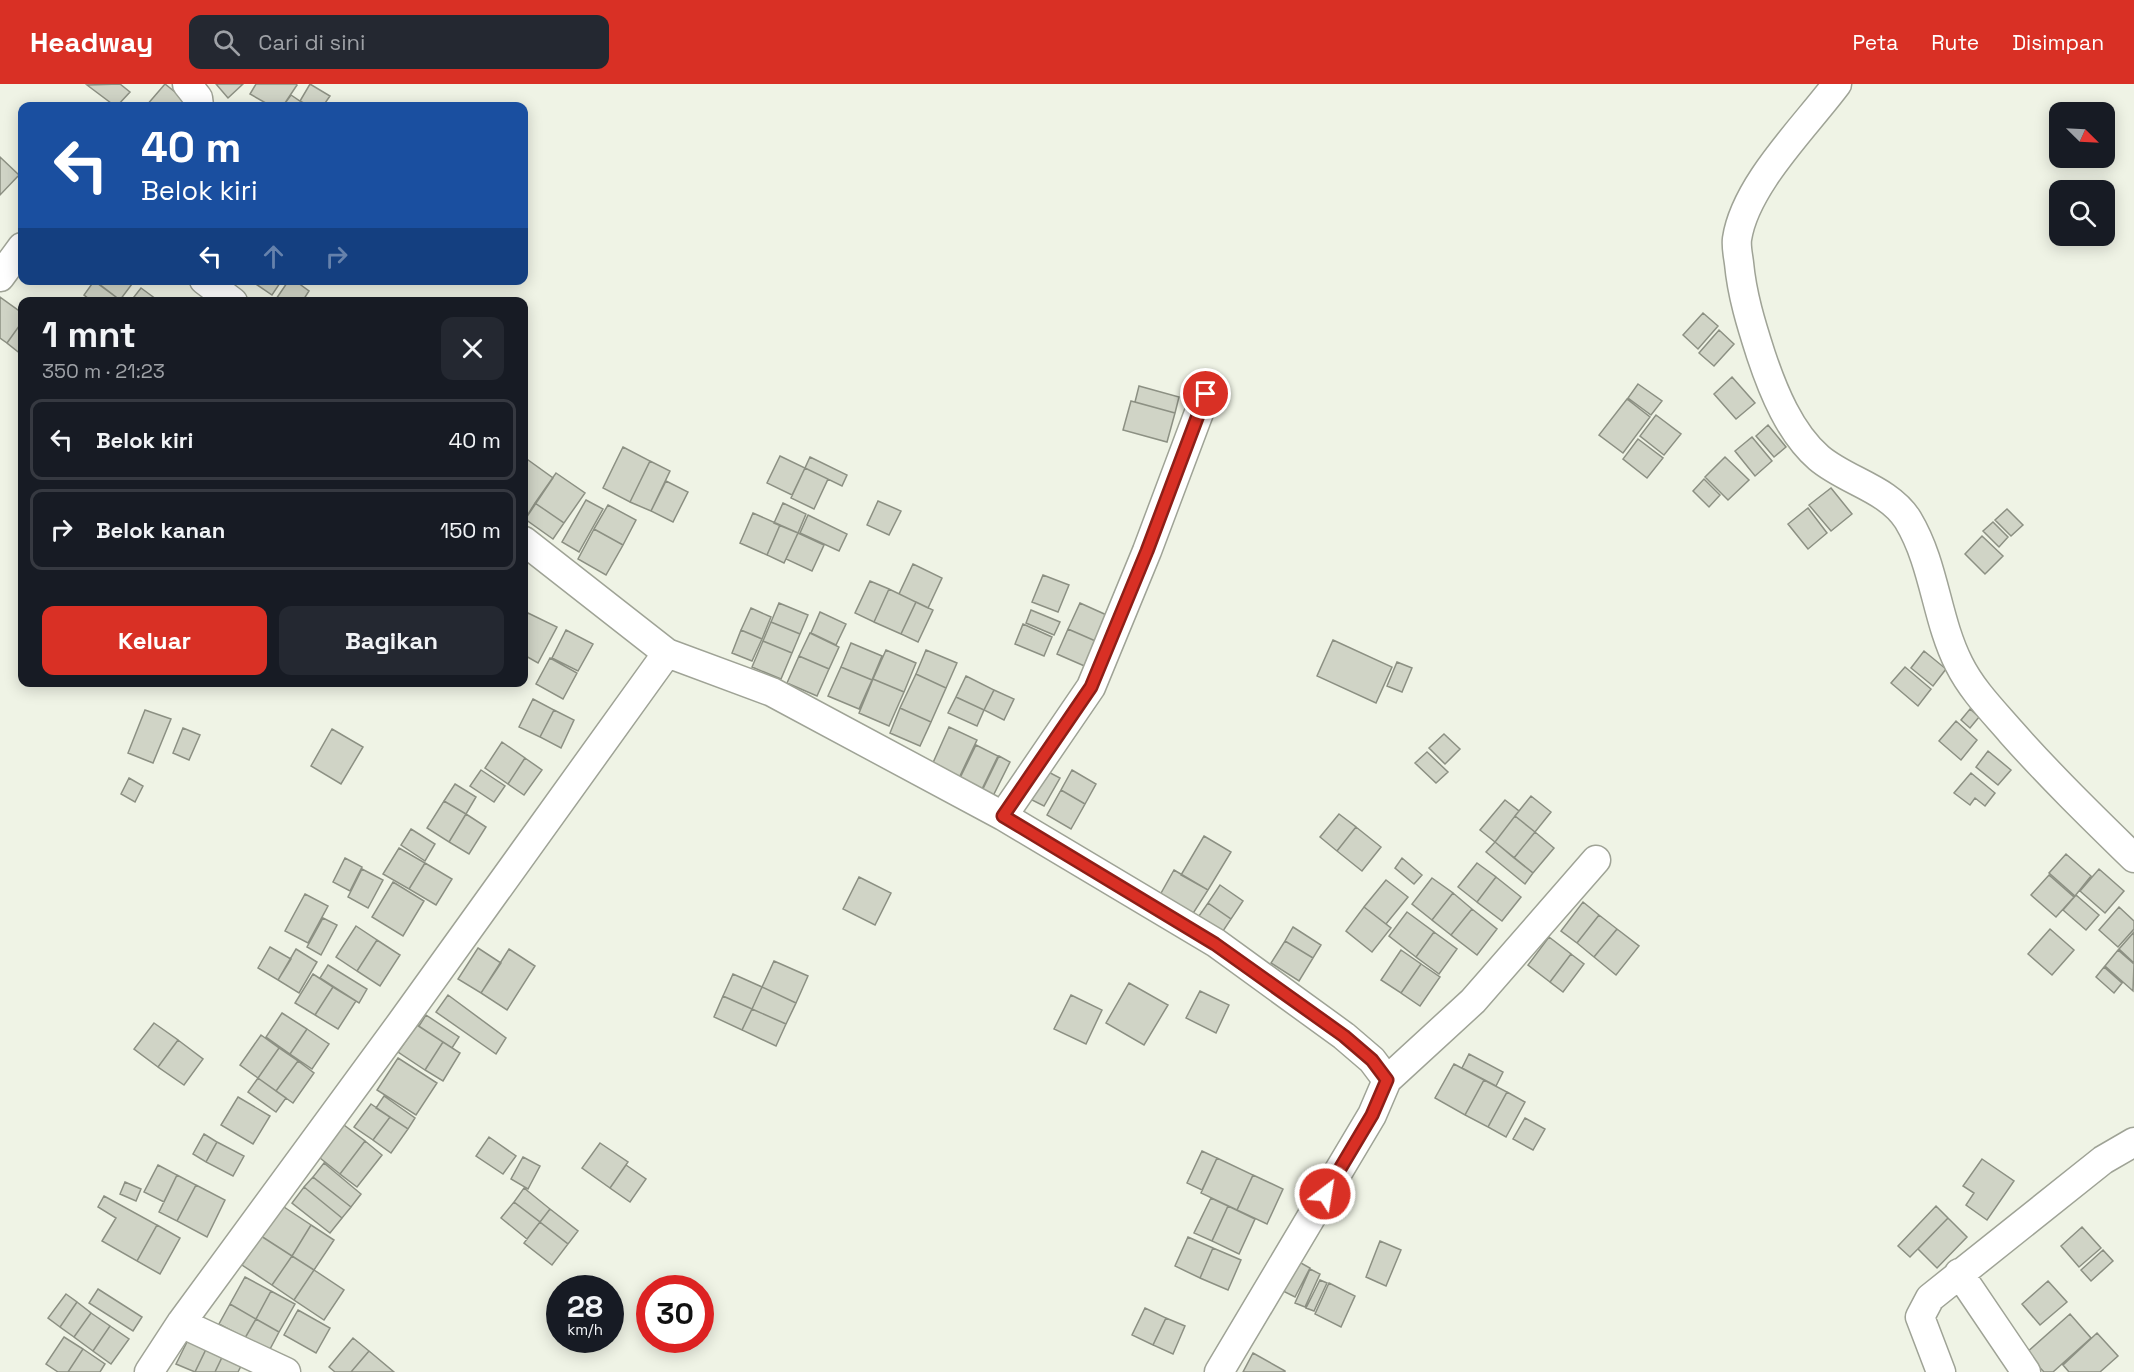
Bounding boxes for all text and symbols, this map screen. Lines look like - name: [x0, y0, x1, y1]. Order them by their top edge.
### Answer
- search box: [189, 15, 609, 69]
- text: Headway: [30, 24, 153, 60]
- icon: search: [210, 26, 243, 59]
- text: Cari di sini: [258, 28, 365, 56]
- text: Peta: [1852, 29, 1898, 56]
- text: Rute: [1931, 29, 1979, 56]
- text: Disimpan: [2012, 29, 2104, 56]
- north arrow: [2049, 102, 2115, 168]
- map controls: [2049, 102, 2115, 246]
- text: 40 m: [141, 121, 241, 174]
- icon: left: [42, 126, 120, 204]
- text: Belok kiri: [141, 173, 258, 208]
- button: search: [2049, 180, 2115, 246]
- icon: left: [194, 240, 227, 273]
- icon: ahead: [257, 240, 290, 273]
- icon: right: [320, 240, 353, 273]
- text: 1 mnt: [42, 312, 136, 358]
- button: close: [441, 317, 504, 380]
- text: 350 m · 21:23: [42, 358, 165, 384]
- pin: [1180, 368, 1231, 419]
- icon: arrive: [1189, 377, 1222, 410]
- icon: left: [45, 423, 78, 456]
- text: Belok kiri: [96, 426, 193, 454]
- text: 40 m: [449, 426, 501, 454]
- icon: right: [45, 513, 78, 546]
- text: Belok kanan: [96, 516, 225, 544]
- text: 150 m: [440, 516, 501, 544]
- button: Keluar: [42, 606, 267, 675]
- button: Bagikan: [279, 606, 504, 675]
- position arrow: [1293, 1162, 1357, 1226]
- speed limit sign: 30: [636, 1275, 714, 1353]
- text: 28: [567, 1287, 603, 1326]
- text: km/h: [567, 1320, 603, 1339]

